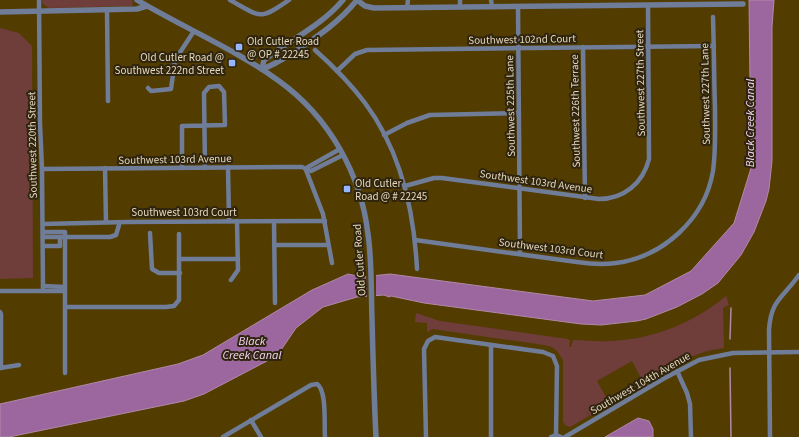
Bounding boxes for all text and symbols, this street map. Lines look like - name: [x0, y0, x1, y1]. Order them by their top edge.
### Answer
- street label: Southwest 227th Street: [632, 29, 649, 137]
- street label: Southwest 102nd Court: [468, 31, 576, 48]
- place label: Old Cutler Road @ OP # 22245: [247, 34, 319, 62]
- marker: Old Cutler Road @ OP # 22245: [234, 42, 244, 52]
- street label: Southwest 227th Lane: [697, 42, 714, 145]
- place label: Old Cutler Road @ Southwest 222nd Street: [115, 50, 224, 78]
- street label: Southwest 225th Lane: [502, 54, 519, 157]
- street label: Southwest 226th Terrace: [567, 54, 584, 168]
- marker: Old Cutler Road @ Southwest 222nd Street: [227, 58, 237, 68]
- water label: Black Creek Canal: [742, 79, 759, 167]
- street label: Southwest 220th Street: [24, 91, 41, 199]
- street label: Southwest 103rd Avenue: [118, 151, 232, 168]
- street label: Southwest 103rd Avenue: [479, 166, 594, 197]
- place label: Old Cutler Road @ # 22245: [355, 176, 427, 204]
- marker: Old Cutler Road @ # 22245: [342, 184, 352, 194]
- street label: Southwest 103rd Court: [131, 205, 237, 220]
- street label: Old Cutler Road: [349, 223, 369, 296]
- street label: Southwest 103rd Court: [498, 235, 604, 262]
- water label: Black Creek Canal: [223, 333, 281, 364]
- street label: Southwest 104th Avenue: [587, 348, 694, 418]

